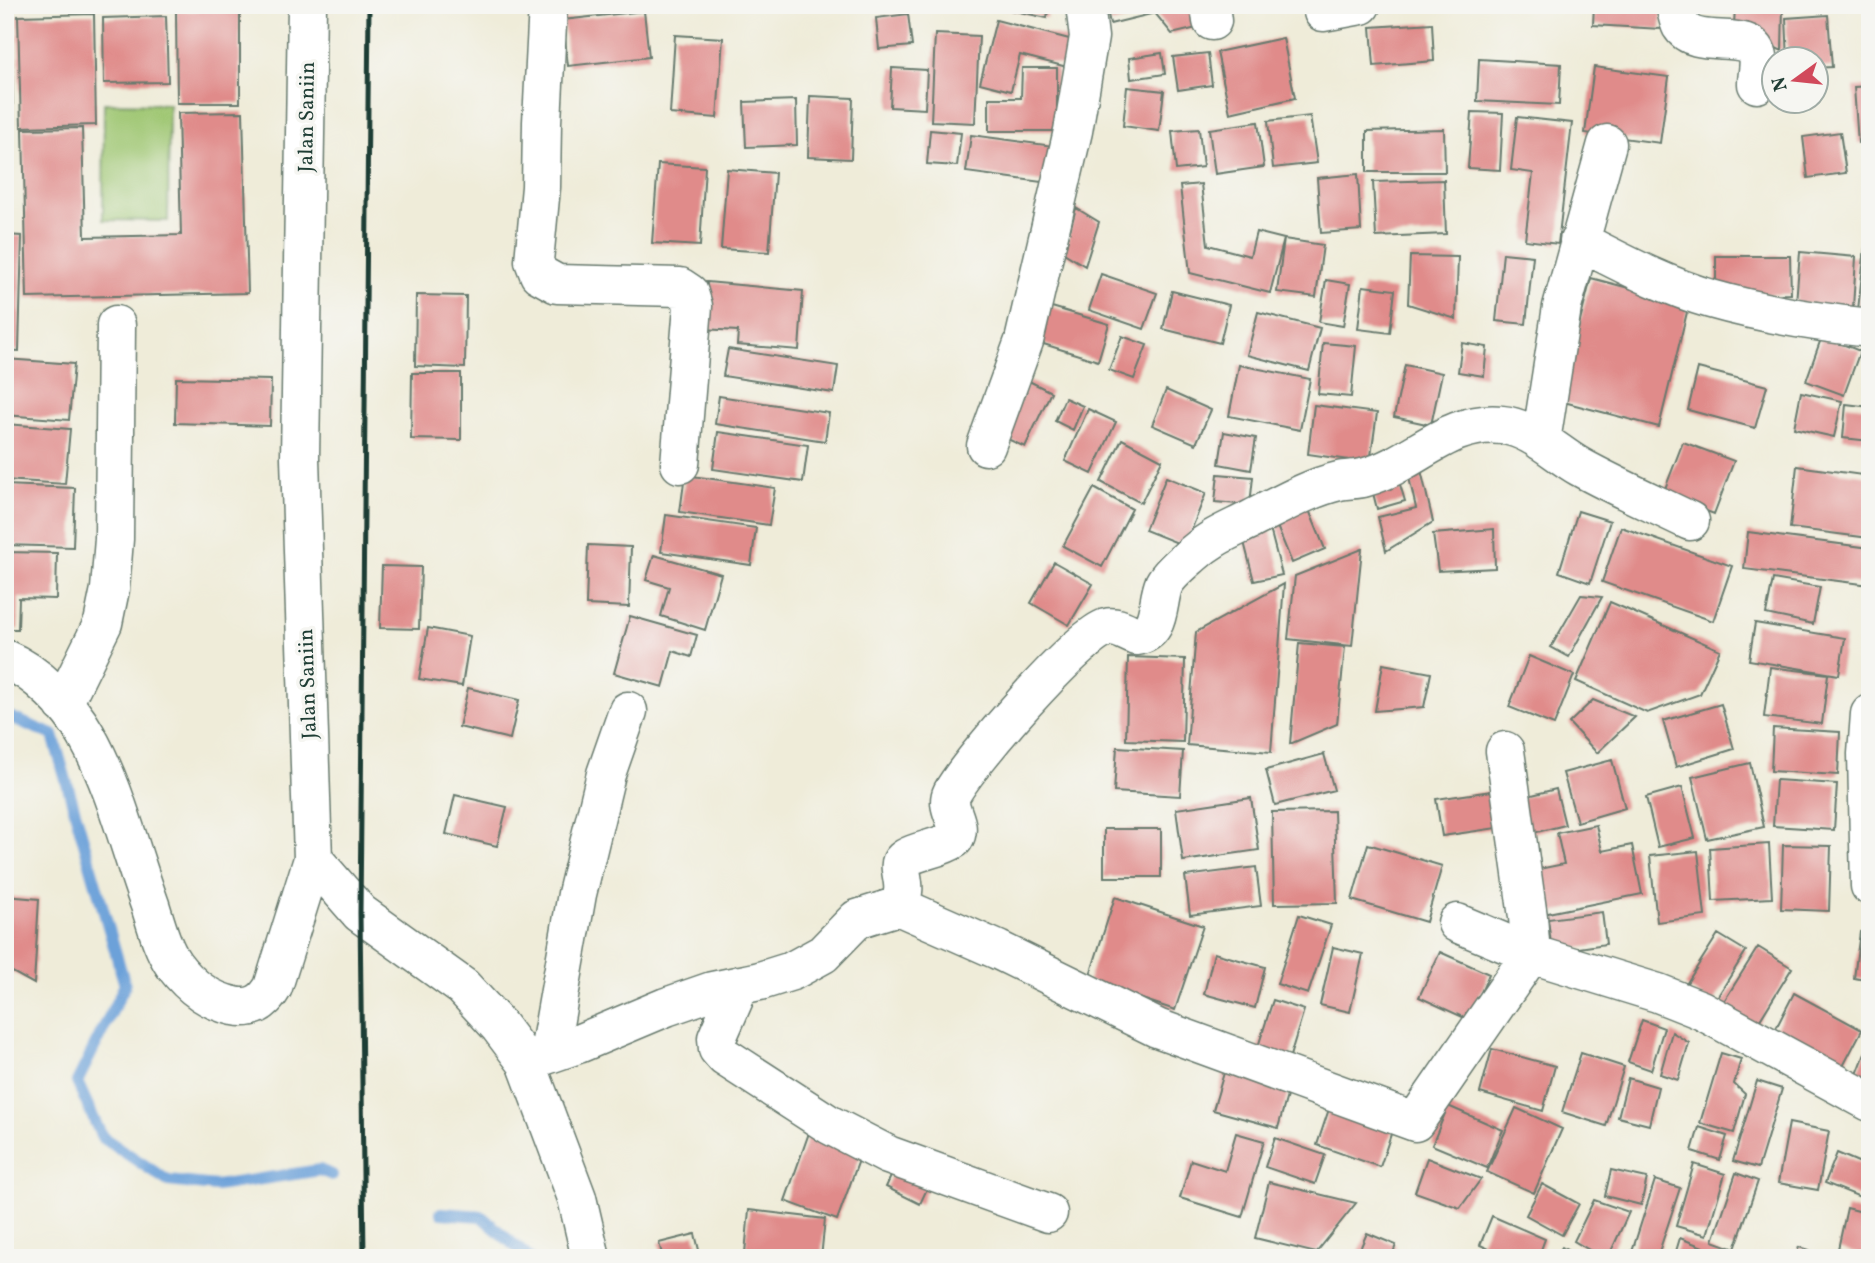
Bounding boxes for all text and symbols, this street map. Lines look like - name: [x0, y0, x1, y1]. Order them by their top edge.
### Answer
- north arrow: [1759, 46, 1829, 116]
- street label: Jalan Saniin: [292, 61, 323, 173]
- text: N: [1766, 74, 1795, 94]
- street label: Jalan Saniin: [292, 628, 325, 740]

